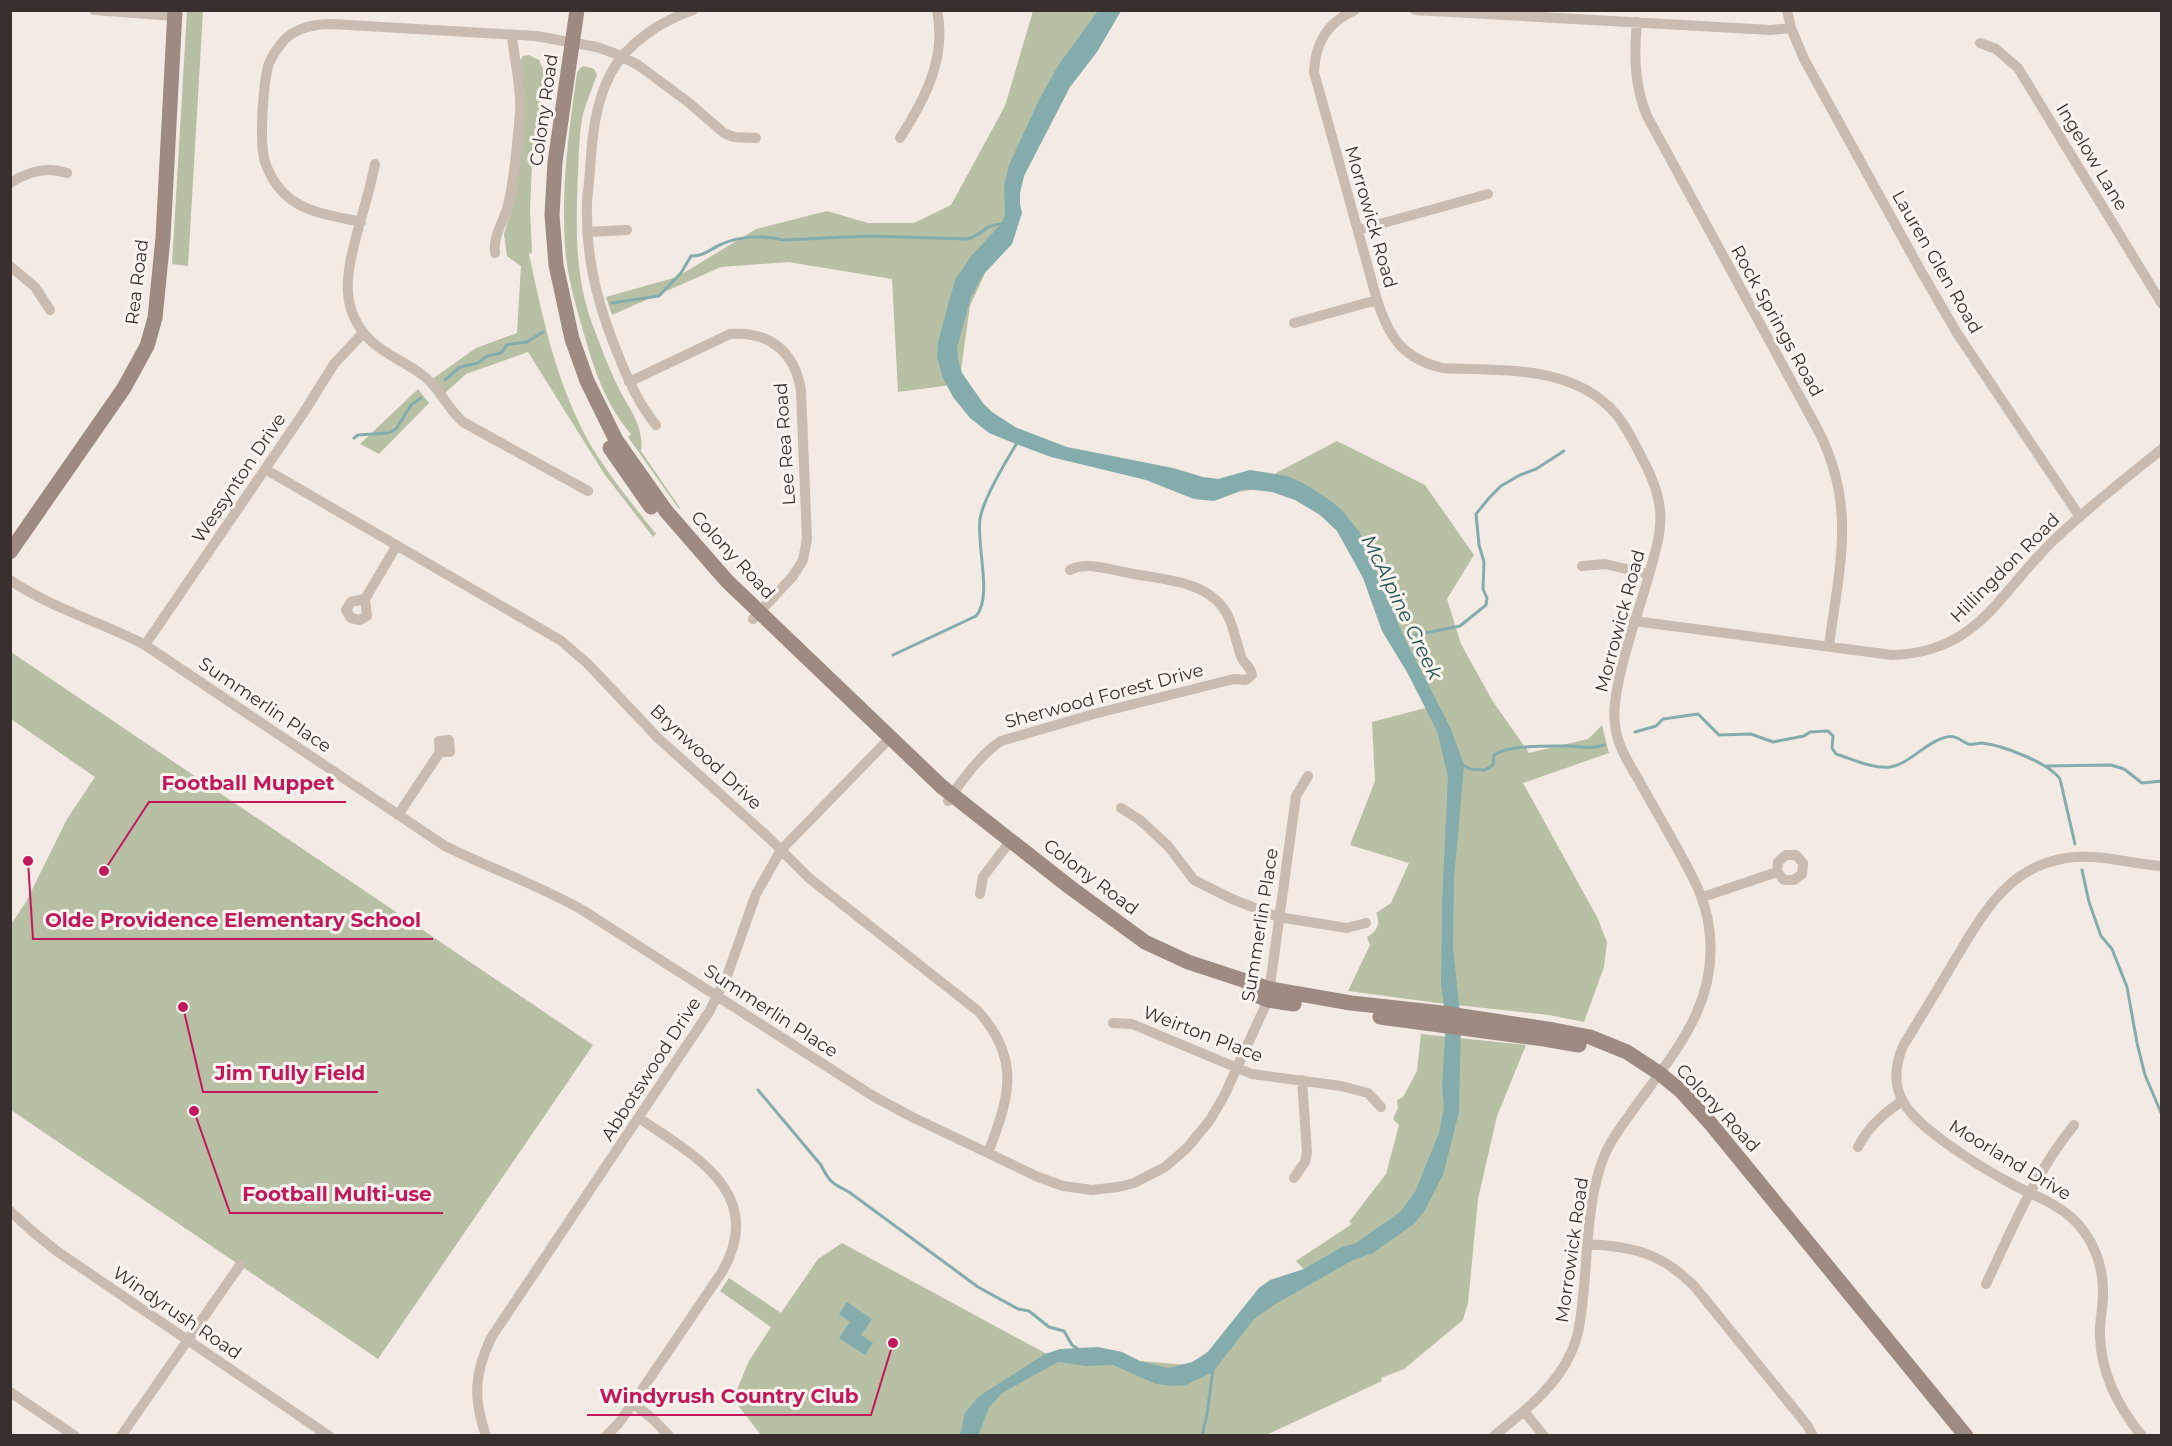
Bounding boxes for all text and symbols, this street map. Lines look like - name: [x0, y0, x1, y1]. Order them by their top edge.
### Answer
- street label: Colony Road: [525, 52, 563, 168]
- street label: Ingelow Lane: [2051, 99, 2133, 215]
- street label: Morrowick Road: [1340, 143, 1402, 291]
- street label: Lauren Glen Road: [1887, 187, 1987, 337]
- street label: Rea Road: [121, 238, 153, 326]
- street label: Rock Springs Road: [1726, 241, 1828, 401]
- street label: Lee Rea Road: [770, 382, 800, 506]
- street label: Wessynton Drive: [187, 409, 291, 547]
- street label: Colony Road: [686, 506, 780, 604]
- street label: Hillingdon Road: [1946, 509, 2064, 627]
- water label: McAlpine Creek: [1357, 531, 1448, 684]
- street label: Morrowick Road: [1590, 547, 1650, 695]
- street label: Summerlin Place: [195, 653, 336, 758]
- street label: Sherwood Forest Drive: [1002, 659, 1206, 733]
- street label: Brynwood Drive: [646, 700, 766, 814]
- callout: Football Muppet: [149, 764, 346, 802]
- text: Football Muppet: [162, 771, 335, 795]
- street label: Colony Road: [1039, 834, 1143, 920]
- street label: Summerlin Place: [1237, 847, 1283, 1003]
- callout: Olde Providence Elementary School: [33, 901, 433, 939]
- text: Olde Providence Elementary School: [45, 908, 421, 932]
- street label: Summerlin Place: [700, 960, 842, 1063]
- street label: Abbotswood Drive: [596, 993, 706, 1145]
- street label: Weirton Place: [1140, 1001, 1266, 1067]
- callout: Jim Tully Field: [203, 1054, 378, 1092]
- street label: Colony Road: [1671, 1059, 1765, 1157]
- text: Jim Tully Field: [214, 1061, 365, 1085]
- street label: Moorland Drive: [1945, 1115, 2075, 1205]
- callout: Football Multi-use: [230, 1175, 443, 1213]
- street label: Morrowick Road: [1551, 1176, 1593, 1324]
- text: Football Multi-use: [242, 1182, 432, 1206]
- street label: Windyrush Road: [108, 1262, 246, 1364]
- callout: Windyrush Country Club: [587, 1377, 871, 1415]
- text: Windyrush Country Club: [599, 1384, 859, 1408]

